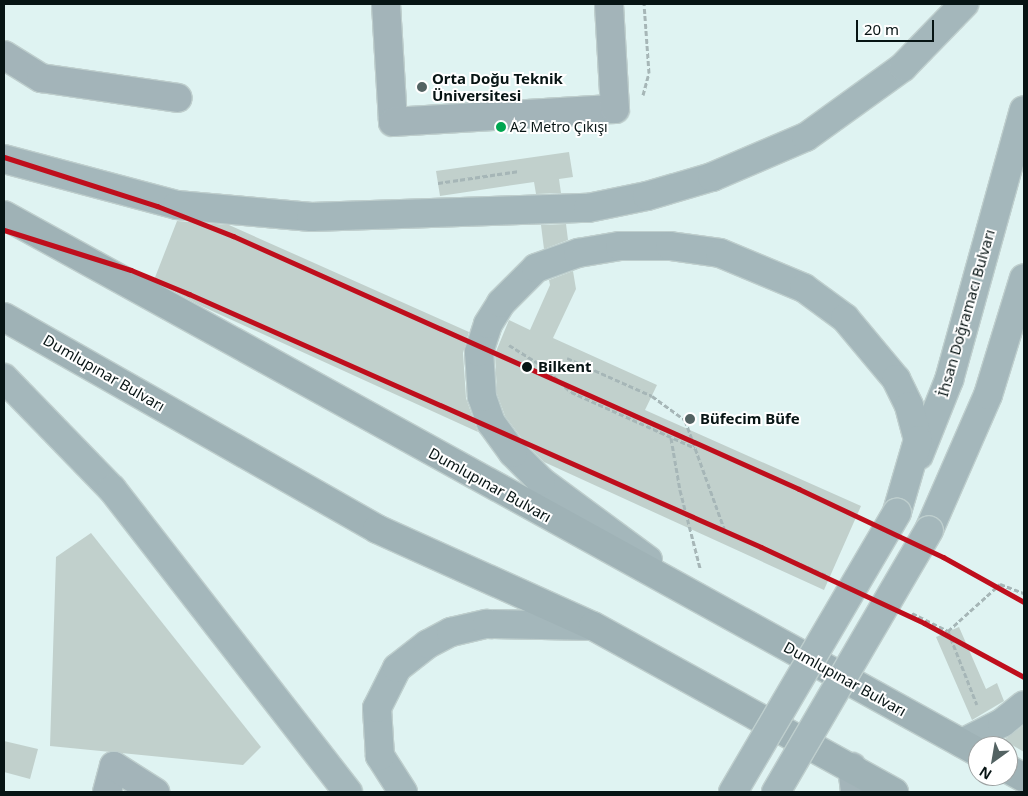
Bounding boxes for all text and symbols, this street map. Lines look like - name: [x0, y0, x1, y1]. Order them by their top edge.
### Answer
- scale bar: [858, 10, 936, 42]
- text: 20 m: [864, 19, 899, 39]
- place label: Orta Doğu Teknik Üniversitesi: [432, 69, 563, 104]
- marker: Orta Doğu Teknik Üniversitesi: [416, 81, 428, 93]
- place label: A2 Metro Çıkışı: [510, 119, 608, 135]
- marker: A2 Metro Çıkışı: [496, 122, 506, 132]
- street label: İhsan Doğramacı Bulvarı: [933, 227, 999, 399]
- street label: Dumlupınar Bulvarı: [40, 331, 168, 415]
- place label: Bilkent: [538, 358, 591, 376]
- marker: Bilkent: [520, 360, 534, 374]
- place label: Büfecim Büfe: [700, 410, 800, 428]
- marker: Büfecim Büfe: [684, 413, 696, 425]
- street label: Dumlupınar Bulvarı: [426, 444, 554, 526]
- street label: Dumlupınar Bulvarı: [781, 638, 909, 720]
- north arrow: [968, 736, 1018, 786]
- text: N: [975, 762, 995, 784]

